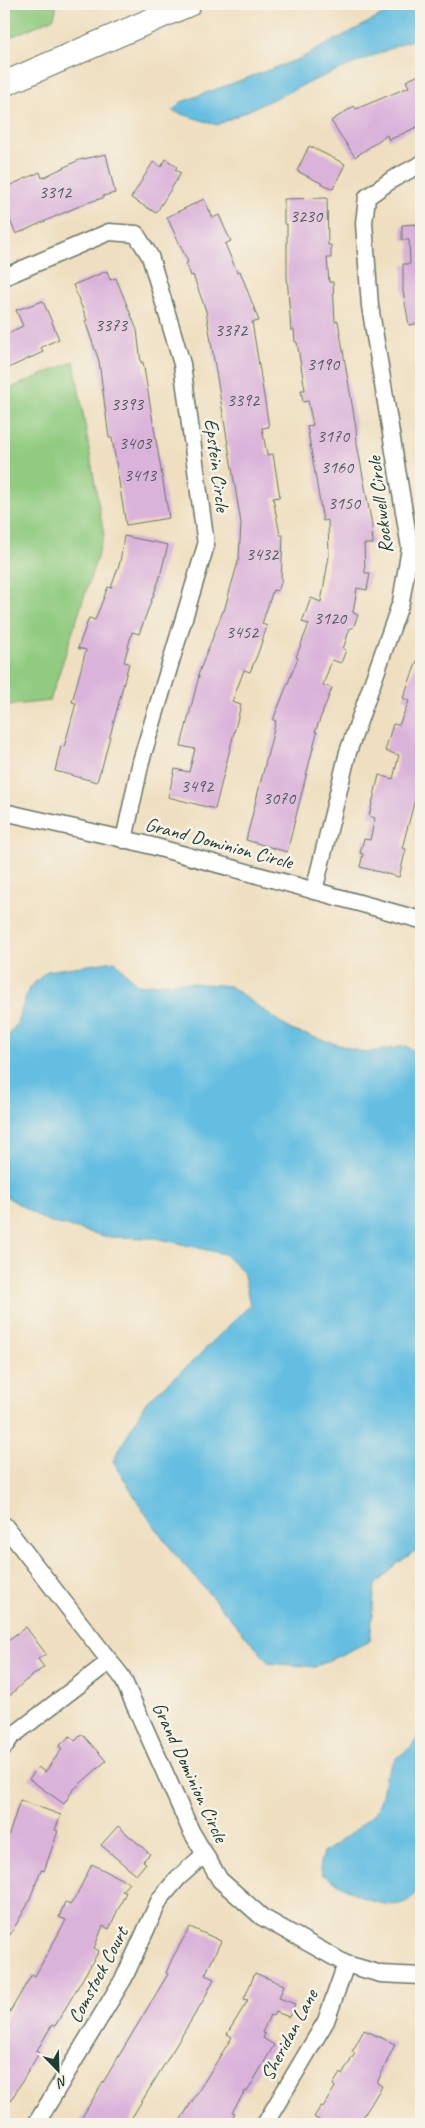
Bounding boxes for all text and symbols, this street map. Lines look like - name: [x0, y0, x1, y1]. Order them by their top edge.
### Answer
- house number: 3312: [39, 181, 73, 203]
- house number: 3230: [290, 205, 324, 227]
- house number: 3373: [95, 314, 129, 336]
- house number: 3372: [215, 319, 249, 341]
- house number: 3190: [307, 353, 341, 375]
- house number: 3392: [227, 389, 261, 411]
- house number: 3393: [111, 393, 145, 415]
- street label: Epstein Circle: [199, 417, 235, 514]
- house number: 3170: [317, 425, 351, 447]
- house number: 3403: [119, 432, 153, 454]
- street label: Rockwell Circle: [361, 453, 398, 555]
- house number: 3160: [321, 456, 355, 478]
- house number: 3413: [124, 464, 158, 486]
- house number: 3150: [328, 492, 362, 514]
- house number: 3432: [246, 543, 280, 565]
- house number: 3120: [314, 607, 348, 629]
- house number: 3452: [226, 621, 260, 643]
- house number: 3492: [181, 775, 215, 797]
- house number: 3070: [263, 787, 297, 809]
- street label: Grand Dominion Circle: [142, 811, 297, 875]
- street label: Grand Dominion Circle: [147, 1698, 234, 1847]
- street label: Comstock Court: [62, 1921, 135, 2027]
- street label: Sheridan Lane: [255, 1984, 324, 2085]
- north arrow: [32, 2046, 82, 2096]
- text: N: [53, 2072, 70, 2092]

